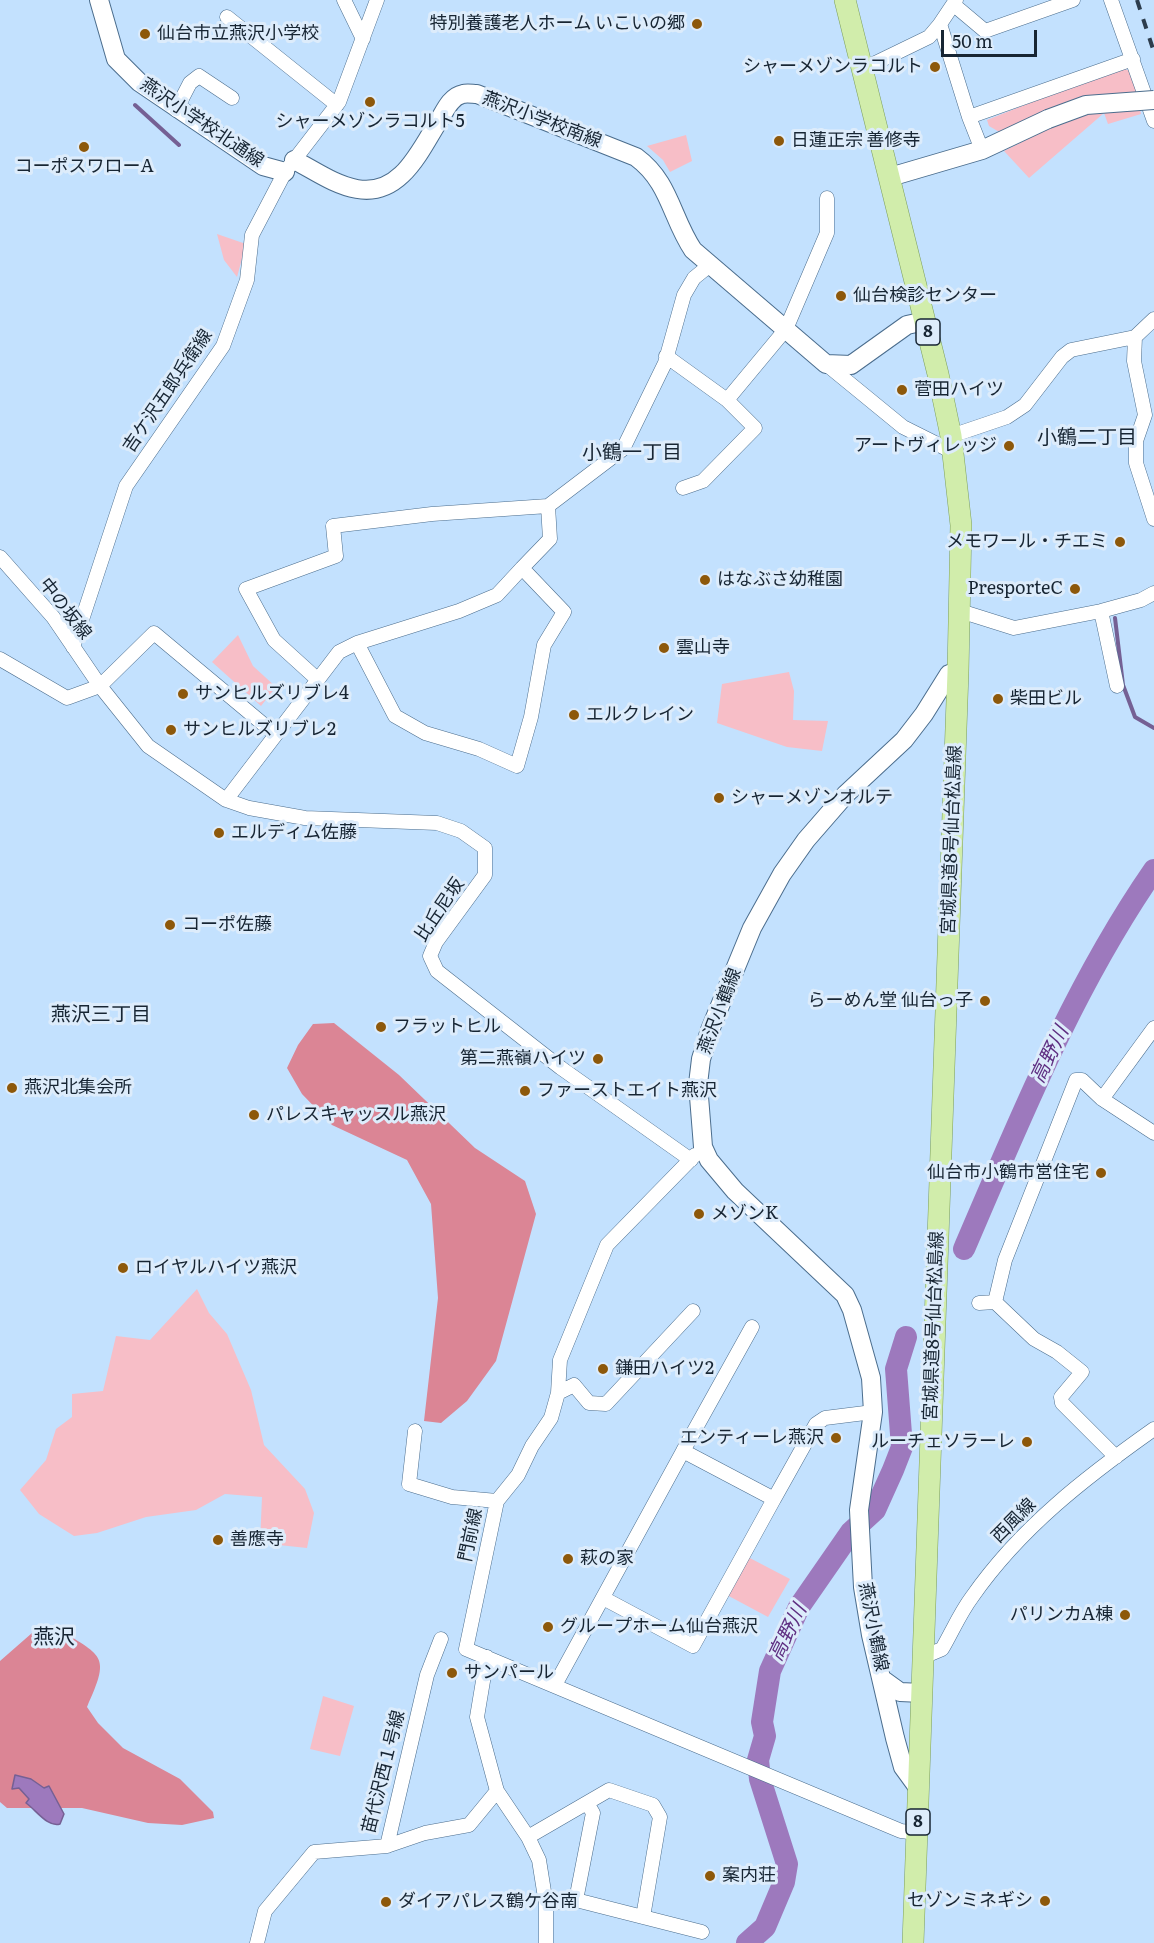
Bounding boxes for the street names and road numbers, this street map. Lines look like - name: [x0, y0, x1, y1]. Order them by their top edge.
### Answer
- street label: 燕沢小学校北通線: [136, 74, 268, 172]
- street label: 燕沢小学校南線: [479, 87, 605, 153]
- road number: 8: [916, 319, 940, 345]
- street label: 吉ケ沢五郎兵衛線: [119, 325, 217, 457]
- street label: 中の坂線: [34, 574, 96, 644]
- street label: 宮城県道8号仙台松島線: [938, 745, 966, 935]
- street label: 比丘尼坂: [411, 874, 469, 946]
- street label: 燕沢小鶴線: [694, 965, 746, 1057]
- street label: 宮城県道8号仙台松島線: [920, 1231, 948, 1421]
- street label: 西風線: [987, 1494, 1041, 1548]
- street label: 門前線: [455, 1506, 487, 1564]
- street label: 燕沢小鶴線: [854, 1581, 892, 1673]
- street label: 苗代沢西１号線: [358, 1708, 410, 1836]
- road number: 8: [906, 1809, 930, 1835]

